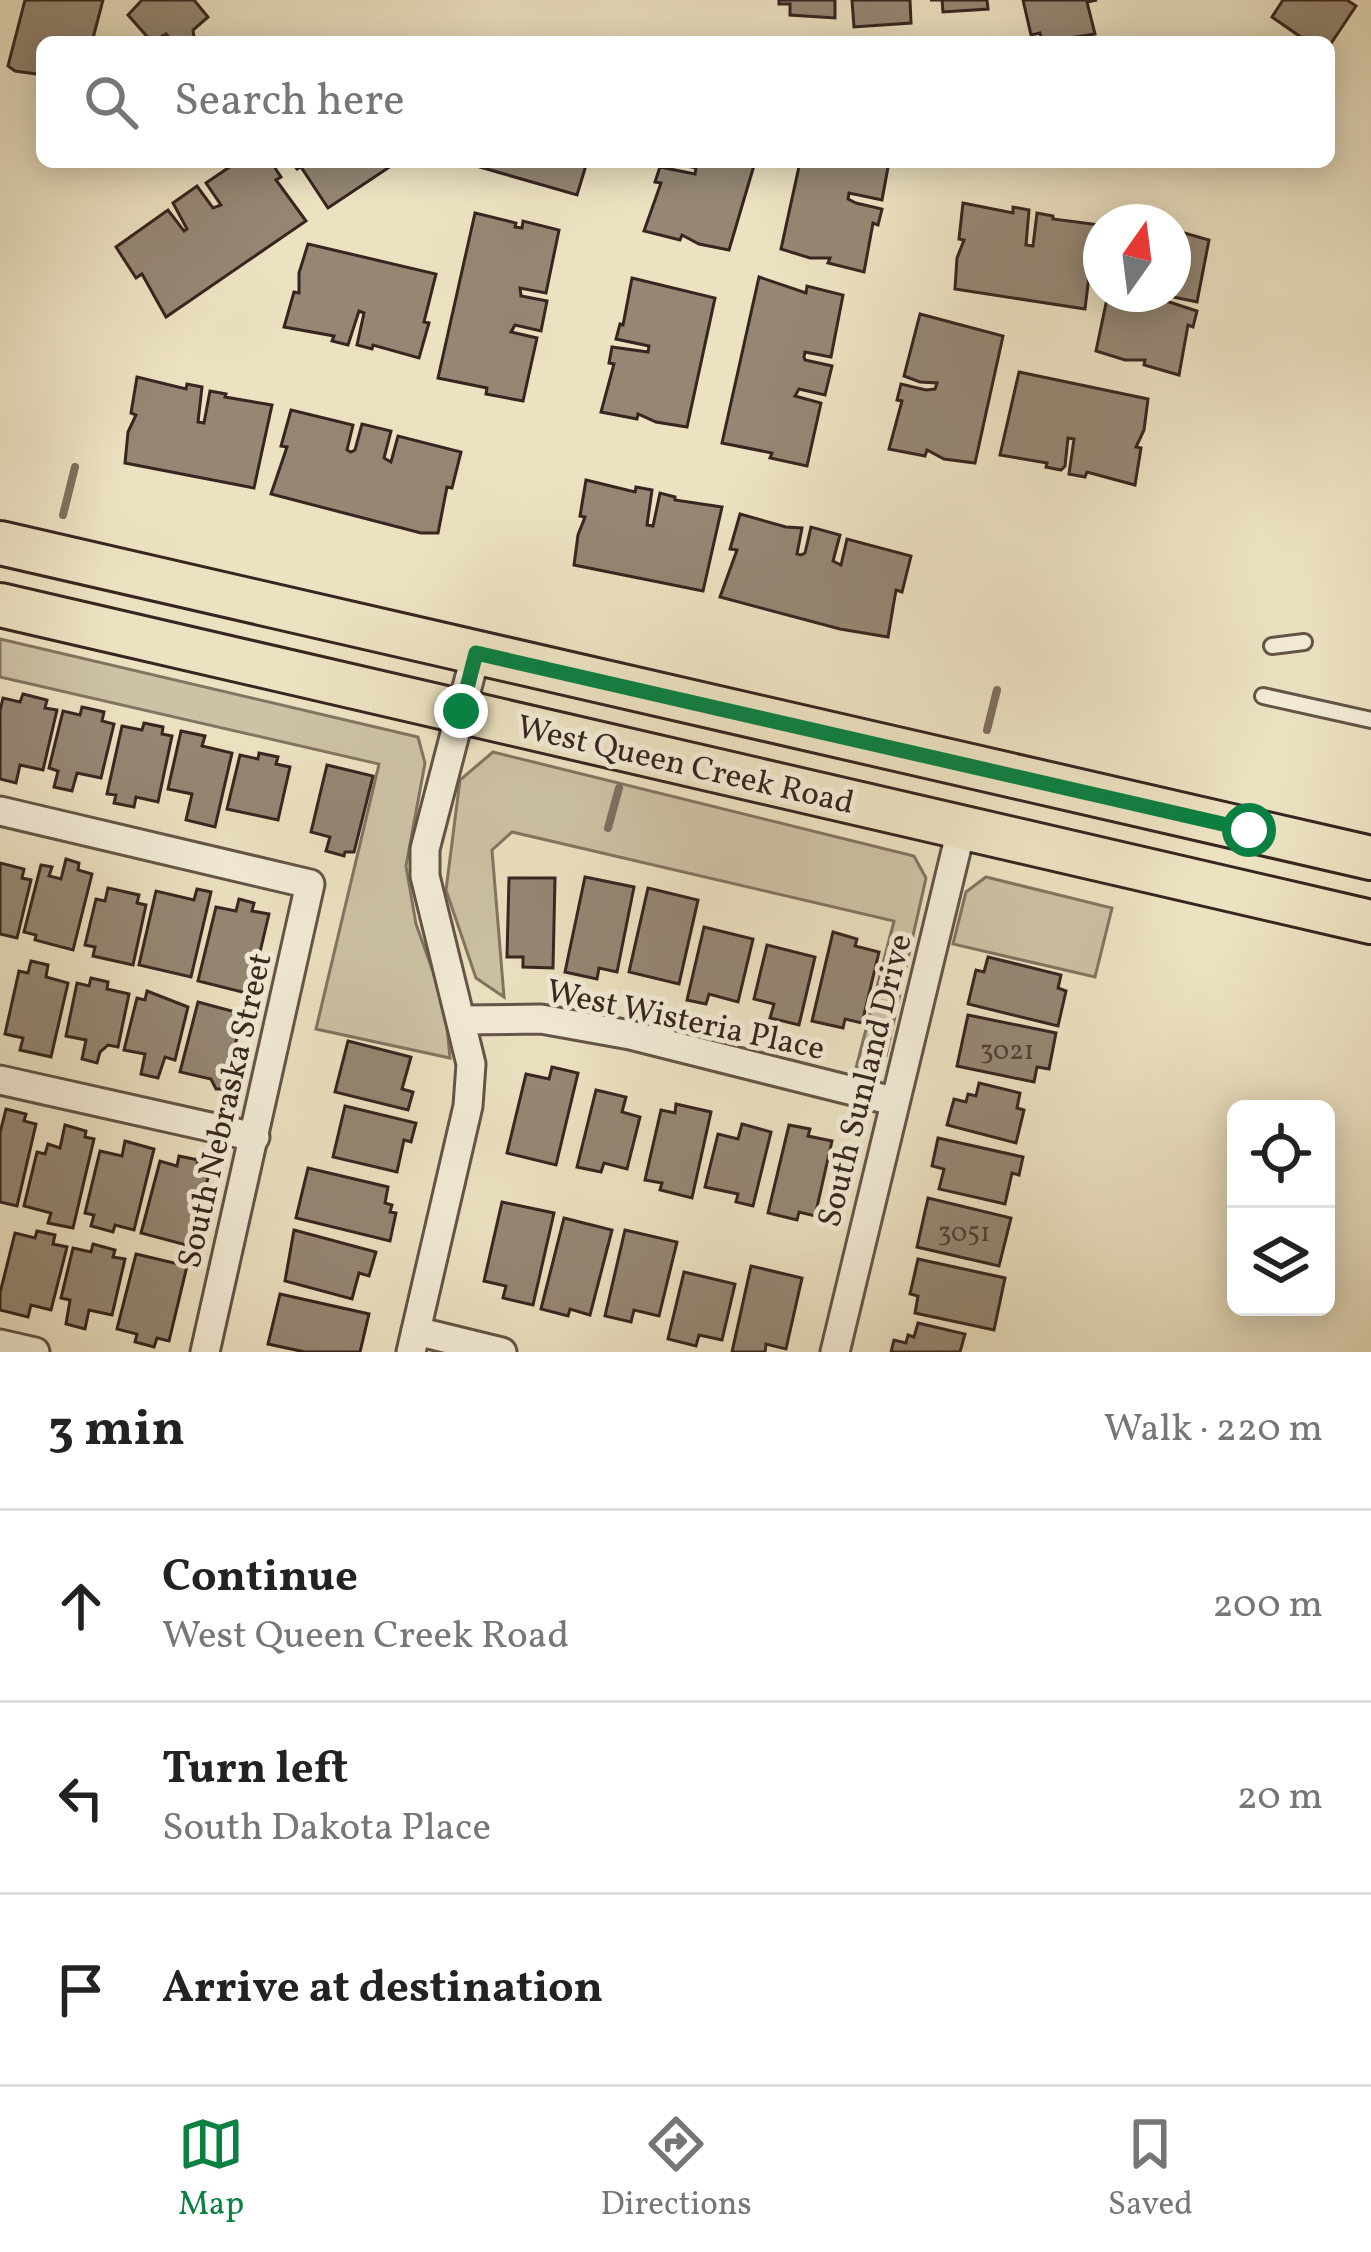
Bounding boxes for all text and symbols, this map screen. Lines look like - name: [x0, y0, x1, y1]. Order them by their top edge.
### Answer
- search box: [36, 36, 1335, 168]
- icon: search: [78, 69, 144, 135]
- text: Search here: [174, 71, 405, 134]
- north arrow: [1083, 204, 1191, 312]
- route end: [434, 684, 488, 738]
- street label: West Queen Creek Road: [512, 706, 858, 828]
- route start: [1222, 803, 1276, 857]
- street label: South Sunland Drive: [808, 930, 926, 1232]
- street label: South Nebraska Street: [168, 949, 286, 1273]
- street label: West Wisteria Place: [542, 970, 828, 1074]
- house number: 3021: [980, 1033, 1034, 1071]
- map controls: [1227, 1100, 1335, 1316]
- button: locate: [1227, 1100, 1335, 1208]
- button: layers: [1227, 1208, 1335, 1316]
- house number: 3051: [938, 1215, 990, 1253]
- text: 3 min: [48, 1395, 185, 1466]
- text: Walk · 220 m: [1104, 1403, 1323, 1457]
- text: Continue: [162, 1547, 358, 1610]
- icon: ahead: [48, 1573, 114, 1639]
- text: 200 m: [1212, 1579, 1323, 1633]
- text: West Queen Creek Road: [162, 1610, 569, 1664]
- text: Turn left: [162, 1739, 348, 1802]
- icon: left: [48, 1765, 114, 1831]
- text: 20 m: [1237, 1771, 1323, 1825]
- text: South Dakota Place: [162, 1802, 491, 1856]
- icon: arrive: [48, 1957, 114, 2023]
- text: Arrive at destination: [162, 1958, 603, 2021]
- tab: Map: [178, 2111, 244, 2229]
- tab: Directions: [600, 2111, 752, 2229]
- tab: Saved: [1108, 2111, 1193, 2229]

